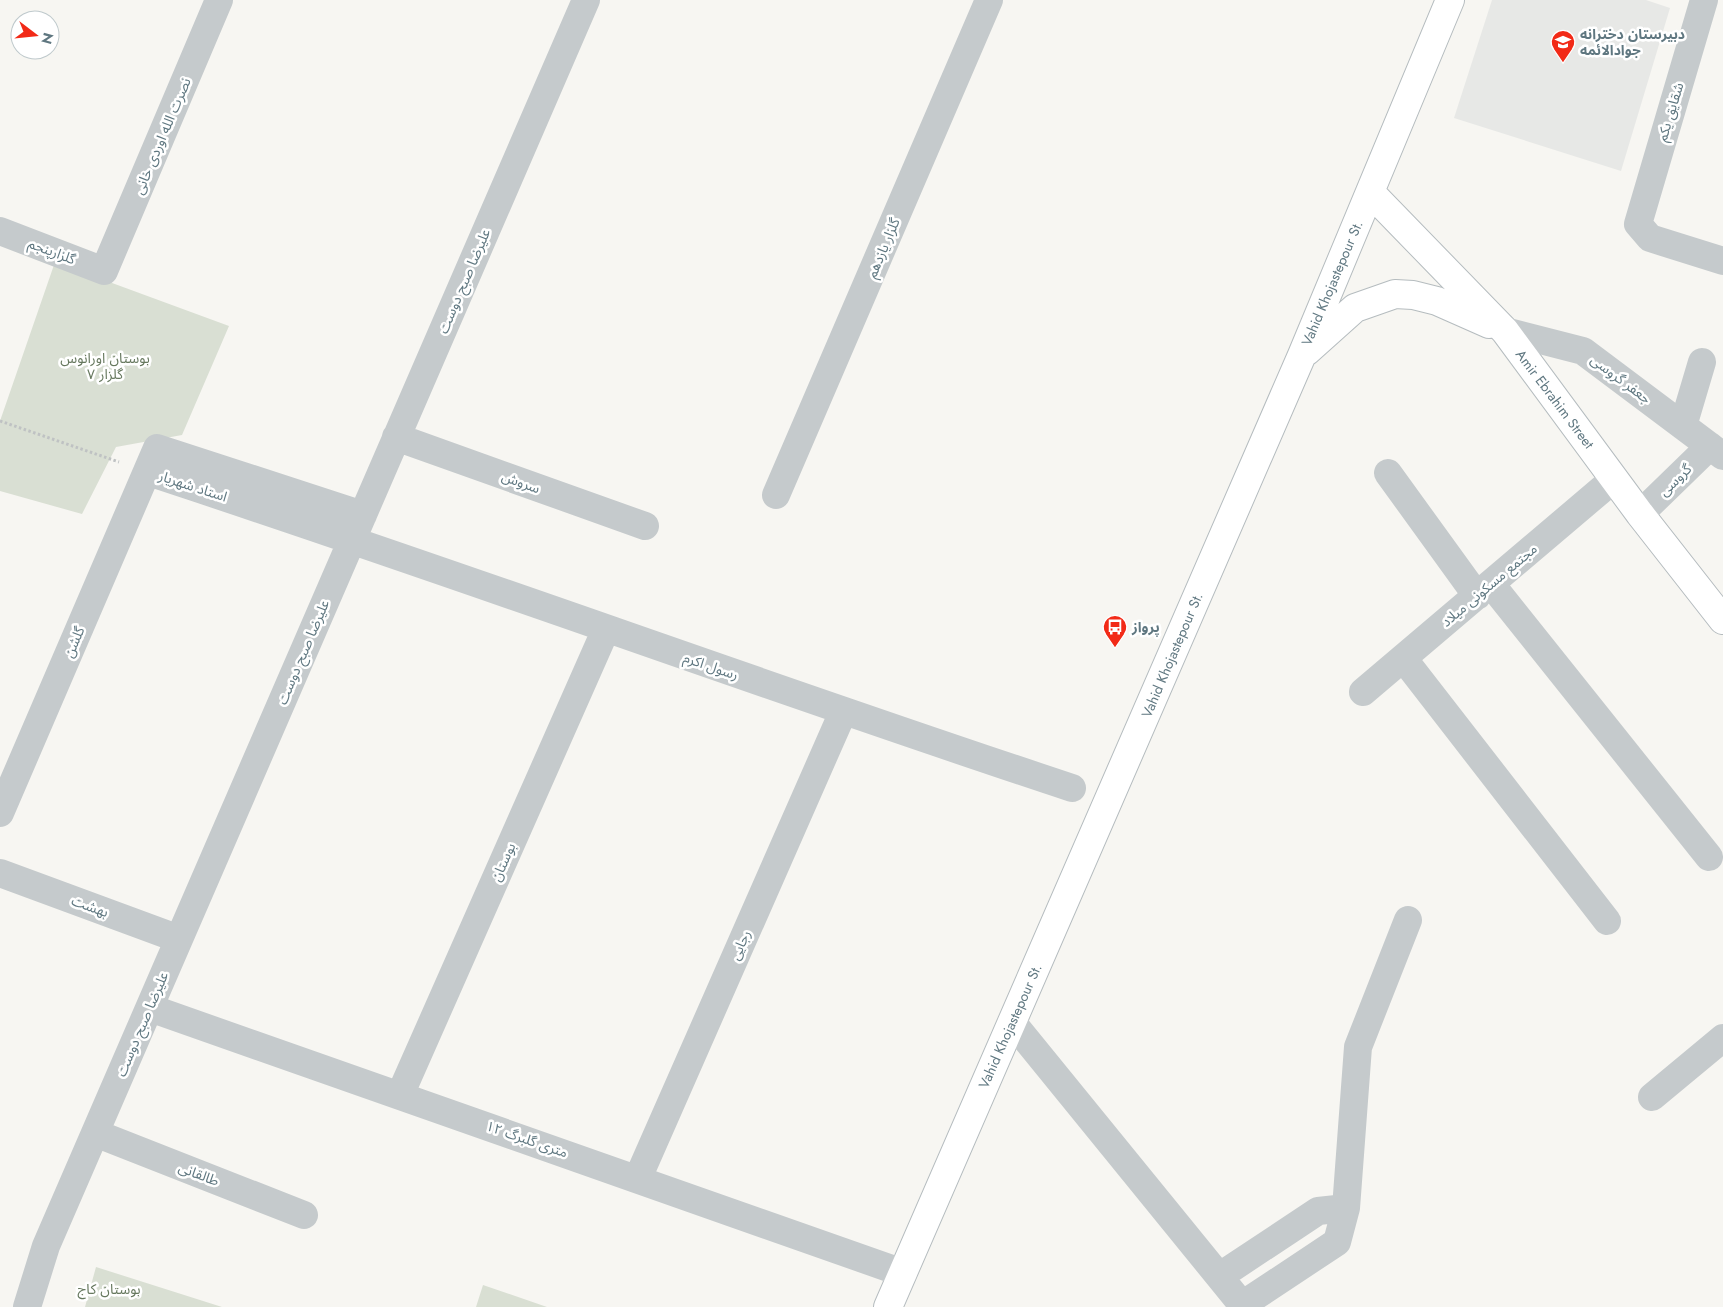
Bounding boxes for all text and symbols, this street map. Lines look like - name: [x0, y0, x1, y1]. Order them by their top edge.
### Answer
- north arrow: [10, 10, 60, 60]
- place label: دبیرستان دخترانه جوادالائمه: [1580, 24, 1685, 60]
- school or university icon: دبیرستان دخترانه جوادالائمه: [1550, 29, 1576, 63]
- text: N: [36, 30, 59, 47]
- street label: نصرت الله اوردی خانی: [128, 74, 196, 197]
- street label: شقایق یکم: [1652, 80, 1689, 144]
- street label: گلزار یازدهم: [861, 215, 906, 281]
- street label: Vahid Khojastepour St.: [1297, 217, 1367, 349]
- street label: علیرضا صبح دوست: [433, 225, 496, 337]
- street label: گلزارپنجم: [25, 233, 79, 270]
- street label: Amir Ebrahim Street: [1511, 345, 1599, 453]
- park label: بوستان اورانوس گلزار ۷: [60, 348, 150, 384]
- street label: جعفر گروسی: [1587, 350, 1655, 408]
- street label: گروسی: [1654, 459, 1696, 501]
- street label: استاد شهریار: [155, 465, 230, 506]
- street label: سروش: [499, 466, 543, 498]
- street label: مجتمع مسکونی میلاد: [1437, 539, 1542, 632]
- street label: Vahid Khojastepour St.: [1137, 589, 1207, 721]
- street label: علیرضا صبح دوست: [272, 596, 335, 708]
- bus stop icon: پرواز: [1102, 614, 1128, 648]
- place label: پرواز: [1131, 617, 1160, 637]
- street label: گلشن: [59, 623, 90, 661]
- street label: رسول اکرم: [680, 647, 741, 686]
- street label: بوستان: [486, 839, 520, 884]
- street label: بهشت: [69, 890, 112, 922]
- street label: رجایی: [724, 927, 756, 963]
- street label: Vahid Khojastepour St.: [974, 961, 1046, 1091]
- street label: علیرضا صبح دوست: [111, 968, 174, 1080]
- street label: ۱۲ متری گلبرگ: [483, 1116, 571, 1162]
- street label: طالقانی: [176, 1157, 222, 1191]
- park label: بوستان کاج: [77, 1279, 141, 1300]

